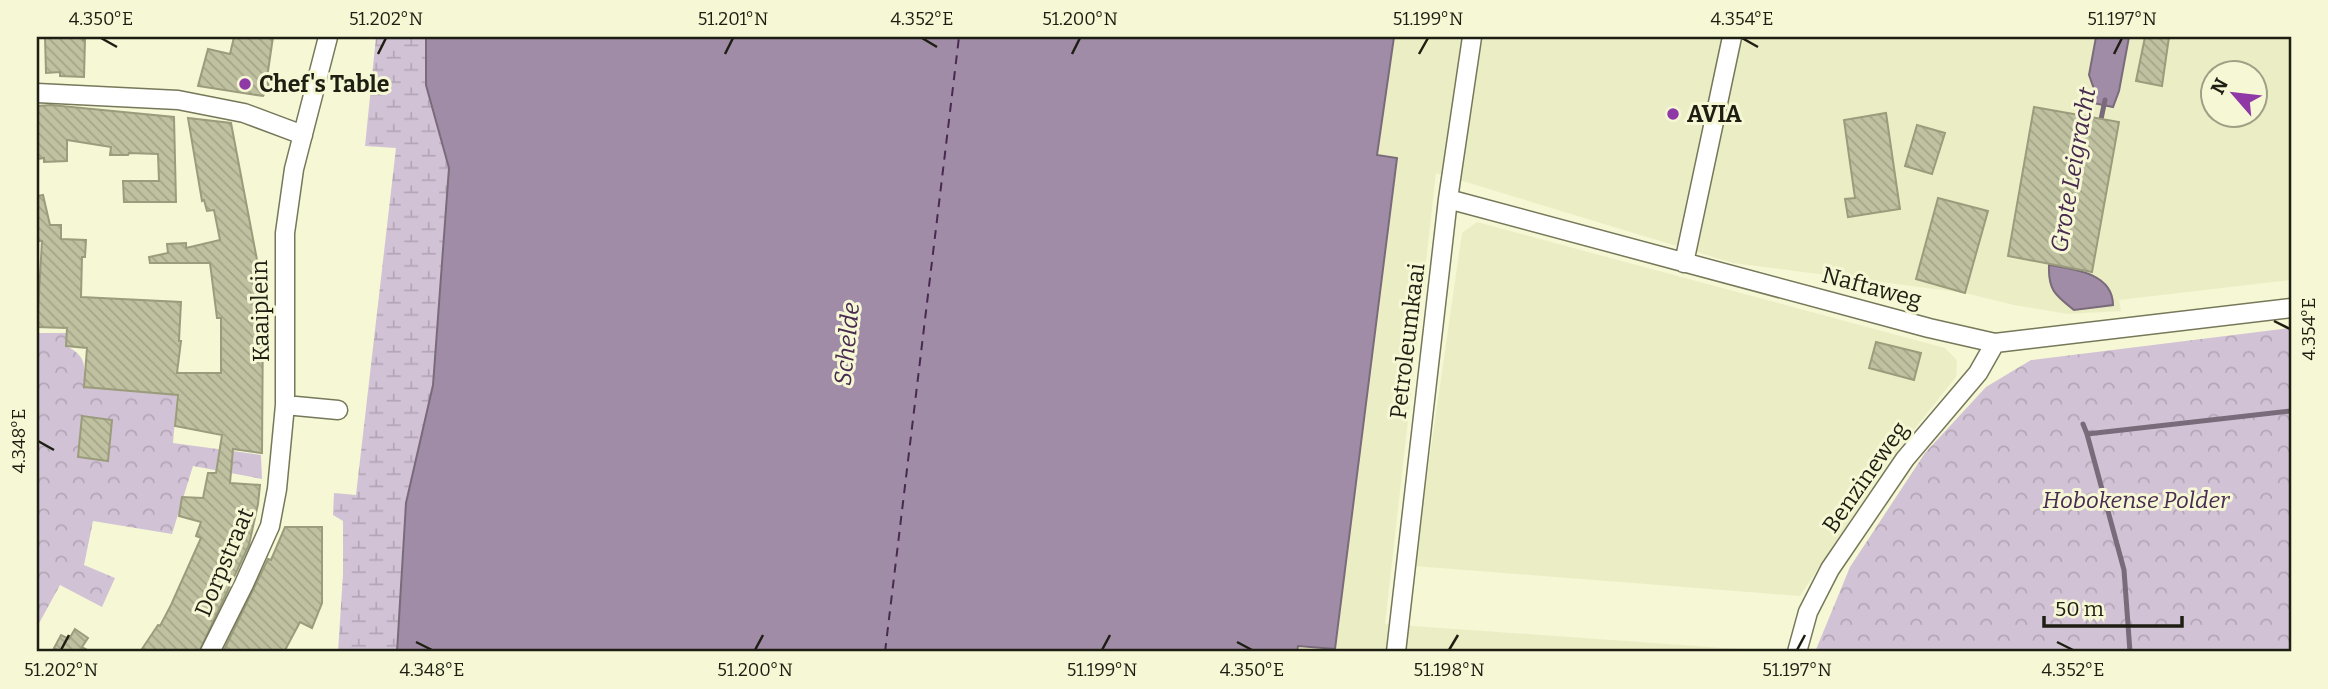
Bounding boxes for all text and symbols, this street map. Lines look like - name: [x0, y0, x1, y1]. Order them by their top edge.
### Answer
- text: 4.350°E: [69, 8, 133, 30]
- text: 51.202°N: [349, 8, 423, 30]
- text: 51.201°N: [698, 8, 768, 30]
- text: 4.352°E: [891, 8, 953, 30]
- text: 51.200°N: [1042, 8, 1118, 30]
- text: 51.199°N: [1393, 8, 1463, 30]
- text: 4.354°E: [1710, 8, 1774, 30]
- text: 51.197°N: [2087, 8, 2157, 30]
- north arrow: [2198, 60, 2268, 130]
- place label: Chef's Table: [259, 70, 389, 98]
- text: N: [2206, 74, 2233, 98]
- marker: Chef's Table: [237, 76, 253, 92]
- water label: Grote Leigracht: [2045, 85, 2101, 255]
- place label: AVIA: [1687, 100, 1742, 128]
- marker: AVIA: [1665, 106, 1681, 122]
- street label: Kaaiplein: [245, 259, 275, 362]
- street label: Naftaweg: [1819, 260, 1925, 314]
- street label: Petroleumkaai: [1384, 261, 1430, 421]
- text: 4.354°E: [2298, 297, 2320, 361]
- water label: Schelde: [829, 301, 865, 387]
- text: 4.348°E: [8, 408, 30, 474]
- street label: Benzineweg: [1816, 416, 1914, 538]
- park label: Hobokense Polder: [2043, 486, 2231, 514]
- street label: Dorpstraat: [189, 503, 259, 621]
- scale bar: [2044, 584, 2183, 628]
- text: 50 m: [2055, 596, 2104, 622]
- text: 51.202°N: [24, 659, 98, 681]
- text: 4.348°E: [399, 659, 465, 681]
- text: 51.200°N: [717, 659, 793, 681]
- text: 51.199°N: [1067, 659, 1137, 681]
- text: 4.350°E: [1220, 659, 1284, 681]
- text: 51.198°N: [1414, 659, 1484, 681]
- text: 51.197°N: [1762, 659, 1832, 681]
- text: 4.352°E: [2042, 659, 2104, 681]

